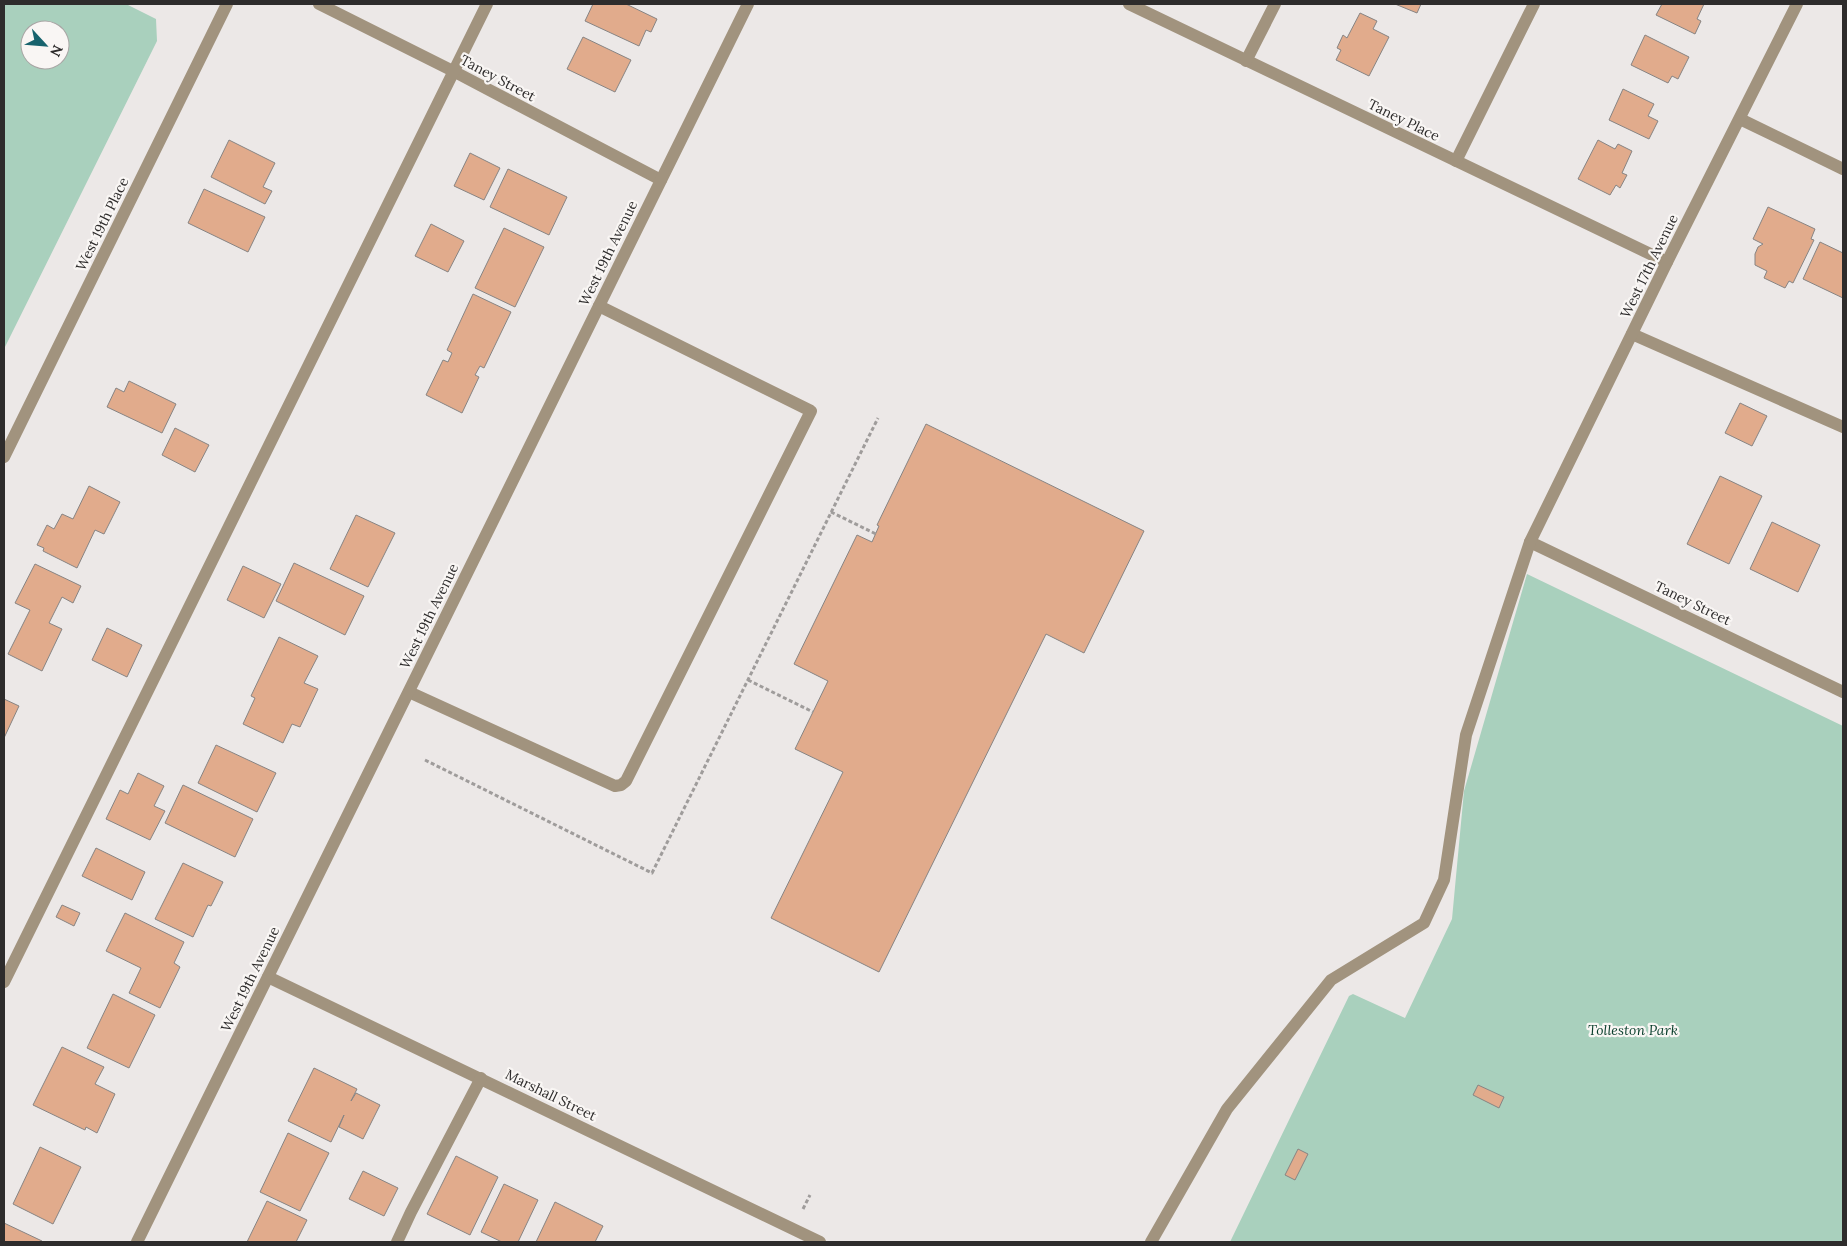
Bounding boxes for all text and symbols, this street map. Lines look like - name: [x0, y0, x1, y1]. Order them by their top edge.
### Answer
- north arrow: [20, 20, 70, 70]
- text: N: [46, 42, 67, 60]
- street label: Taney Street: [457, 51, 539, 106]
- street label: Taney Place: [1365, 95, 1443, 145]
- street label: West 19th Place: [72, 174, 133, 274]
- street label: West 19th Avenue: [575, 197, 641, 309]
- street label: West 17th Avenue: [1616, 211, 1682, 321]
- street label: West 19th Avenue: [396, 560, 462, 672]
- street label: Taney Street: [1652, 577, 1735, 629]
- street label: West 19th Avenue: [217, 923, 283, 1035]
- park label: Tolleston Park: [1588, 1021, 1678, 1039]
- street label: Marshall Street: [502, 1065, 600, 1125]

